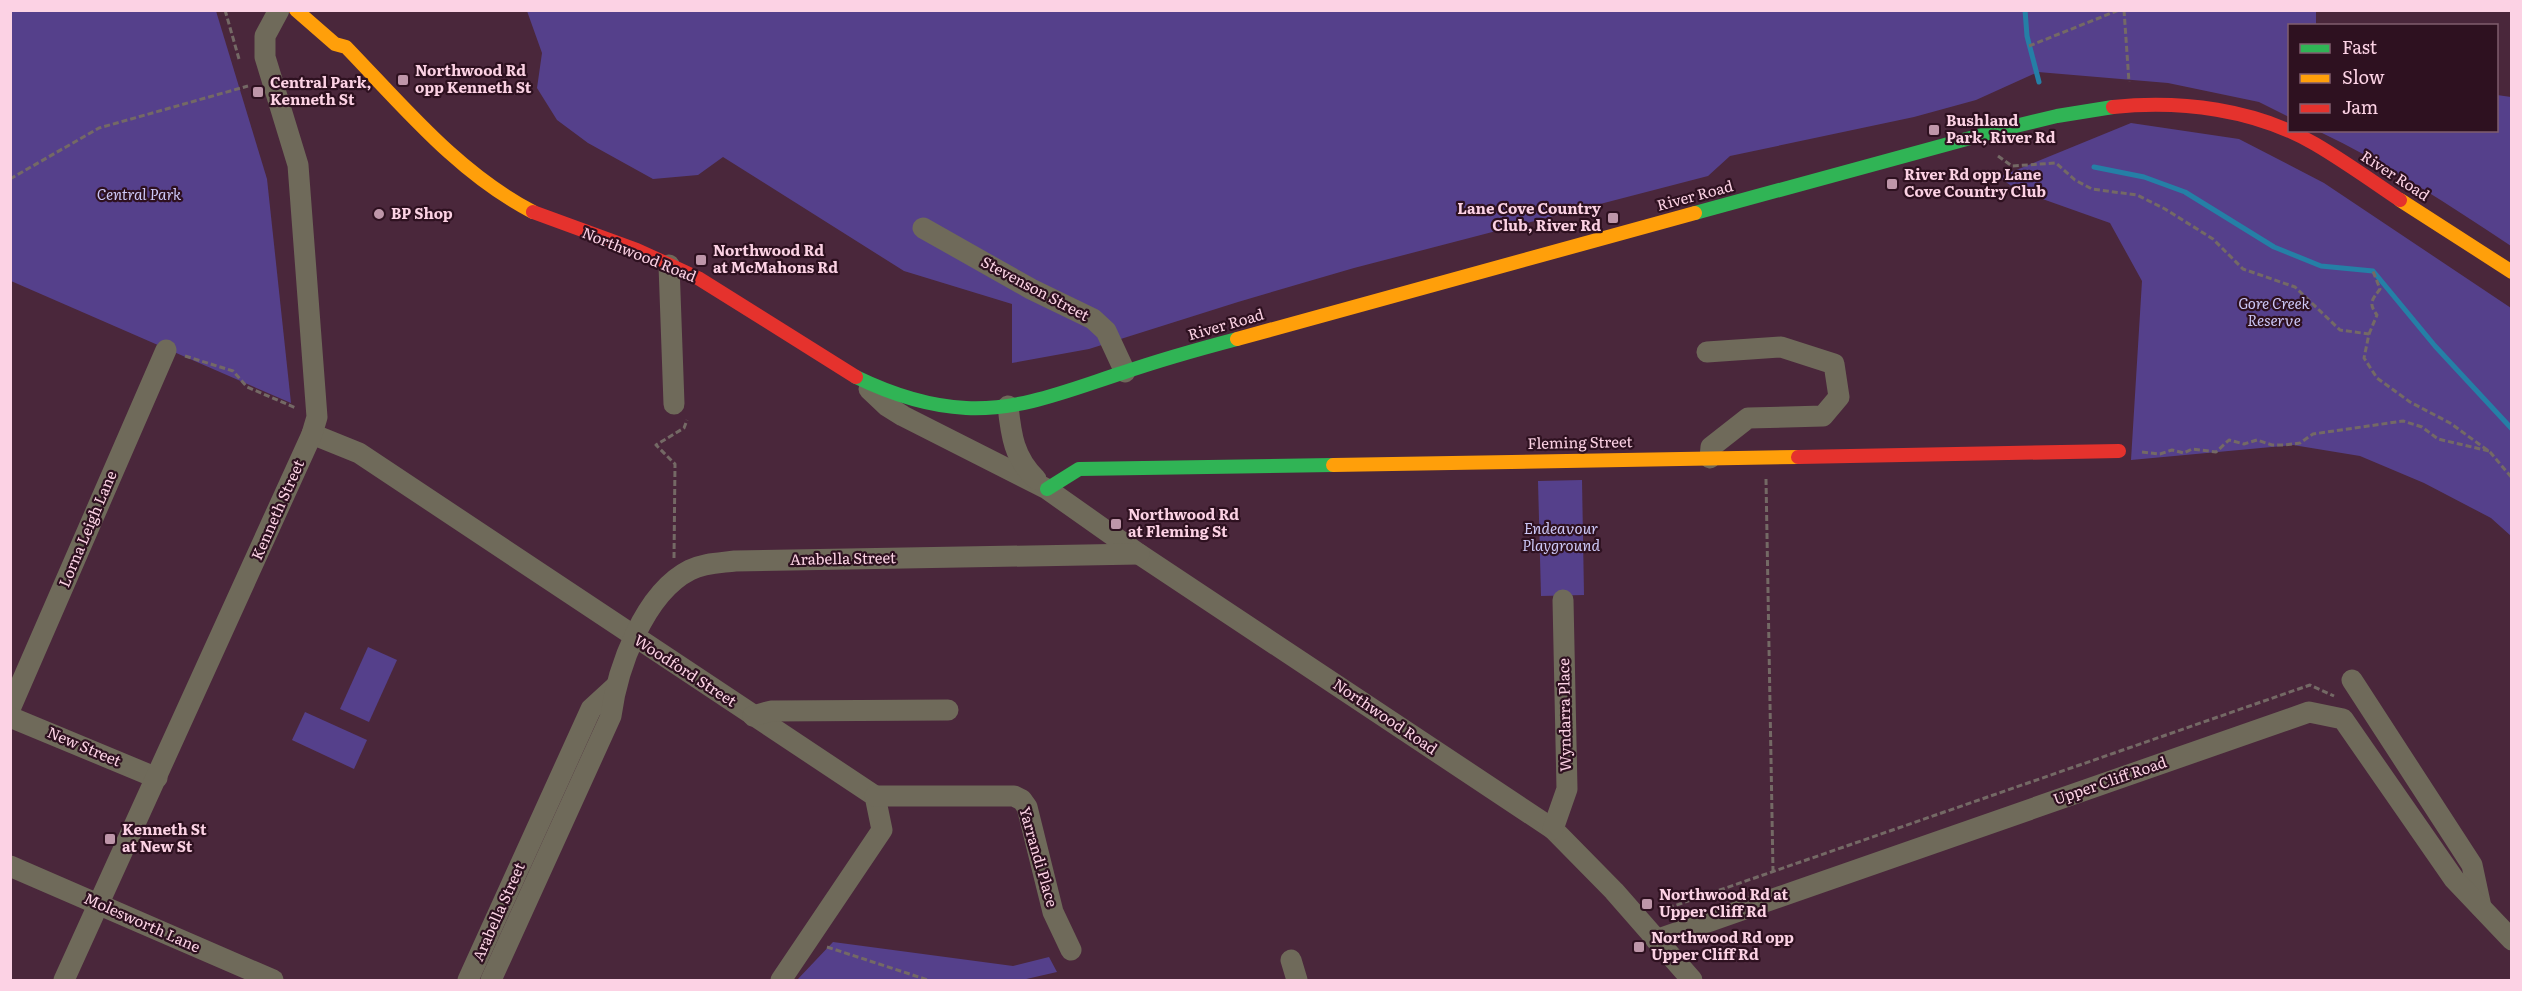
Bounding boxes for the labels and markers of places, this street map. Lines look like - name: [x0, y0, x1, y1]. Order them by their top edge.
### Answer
- place label: Northwood Rd opp Kenneth St: [415, 58, 532, 98]
- place label: Central Park, Kenneth St: [270, 70, 371, 110]
- marker: Northwood Rd opp Kenneth St: [396, 73, 410, 87]
- marker: Central Park, Kenneth St: [251, 85, 265, 99]
- place label: Bushland Park, River Rd: [1946, 108, 2056, 148]
- marker: Bushland Park, River Rd: [1927, 123, 1941, 137]
- place label: River Rd opp Lane Cove Country Club: [1904, 162, 2046, 202]
- marker: River Rd opp Lane Cove Country Club: [1885, 177, 1899, 191]
- place label: Lane Cove Country Club, River Rd: [1457, 196, 1602, 236]
- place label: BP Shop: [391, 201, 453, 224]
- marker: BP Shop: [372, 207, 386, 221]
- marker: Lane Cove Country Club, River Rd: [1606, 211, 1620, 225]
- place label: Northwood Rd at McMahons Rd: [713, 238, 838, 278]
- marker: Northwood Rd at McMahons Rd: [694, 253, 708, 267]
- place label: Northwood Rd at Fleming St: [1128, 502, 1239, 542]
- marker: Northwood Rd at Fleming St: [1109, 517, 1123, 531]
- place label: Kenneth St at New St: [122, 817, 207, 857]
- marker: Kenneth St at New St: [103, 832, 117, 846]
- place label: Northwood Rd at Upper Cliff Rd: [1659, 882, 1788, 922]
- marker: Northwood Rd at Upper Cliff Rd: [1640, 897, 1654, 911]
- place label: Northwood Rd opp Upper Cliff Rd: [1651, 925, 1794, 965]
- marker: Northwood Rd opp Upper Cliff Rd: [1632, 940, 1646, 954]

